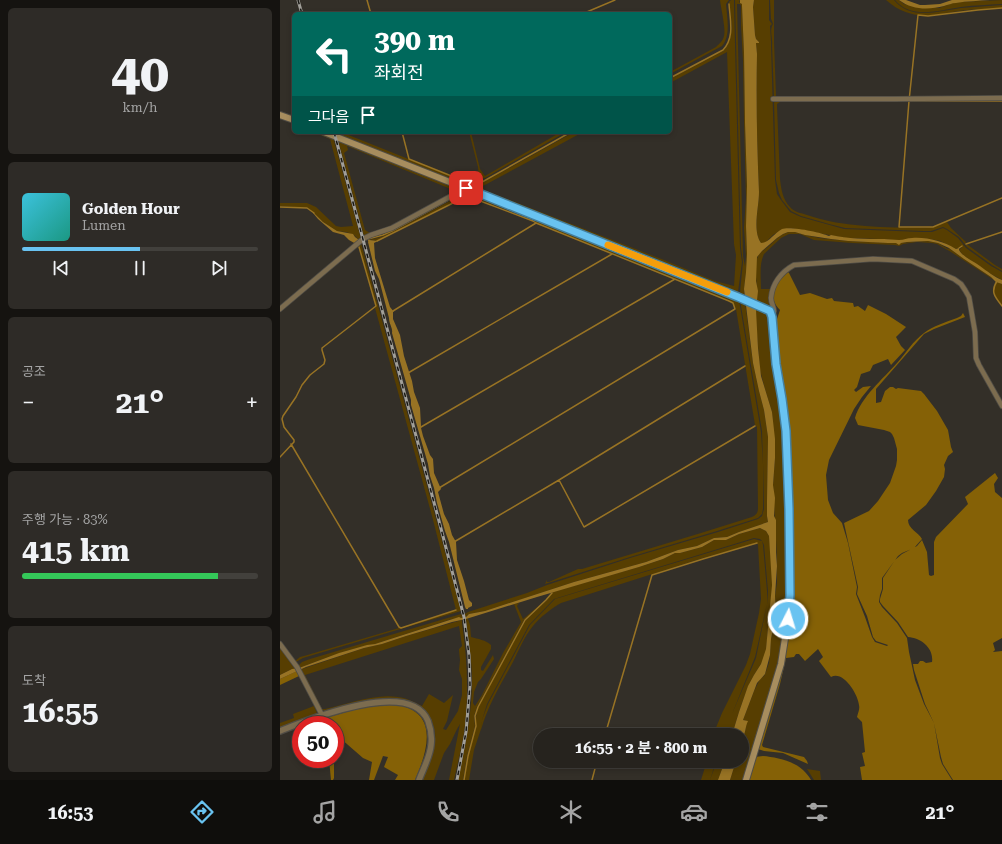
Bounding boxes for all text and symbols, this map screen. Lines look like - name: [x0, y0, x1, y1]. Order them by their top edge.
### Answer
- text: 390 m: [374, 24, 455, 57]
- icon: left: [308, 28, 360, 80]
- text: 40: [111, 43, 169, 104]
- text: 좌회전: [374, 62, 424, 83]
- text: km/h: [123, 100, 157, 115]
- icon: arrive: [357, 104, 379, 126]
- text: 그다음: [308, 108, 349, 126]
- pin: [449, 171, 483, 205]
- icon: arrive: [455, 177, 477, 199]
- text: Golden Hour: [82, 200, 180, 218]
- text: Lumen: [82, 218, 126, 233]
- icon: previous: [50, 257, 72, 279]
- icon: pause: [129, 257, 151, 279]
- icon: next: [208, 257, 230, 279]
- text: 공조: [22, 364, 46, 379]
- text: 21°: [116, 385, 164, 420]
- text: −: [22, 390, 34, 415]
- text: +: [246, 390, 258, 415]
- text: 주행 가능 · 83%: [22, 512, 108, 527]
- text: 415 km: [22, 533, 130, 568]
- position arrow: [767, 598, 809, 640]
- text: 도착: [22, 673, 46, 688]
- text: 16:55: [22, 694, 99, 729]
- speed limit sign: 50: [292, 716, 344, 768]
- text: 16:55 · 2 분 · 800 m: [575, 739, 707, 757]
- icon: directions: [188, 798, 216, 826]
- icon: music: [311, 798, 339, 826]
- icon: phone: [434, 798, 462, 826]
- icon: climate: [557, 798, 585, 826]
- icon: car: [680, 798, 708, 826]
- icon: filters: [803, 798, 831, 826]
- text: 16:53: [47, 802, 93, 823]
- text: 21°: [925, 802, 955, 823]

